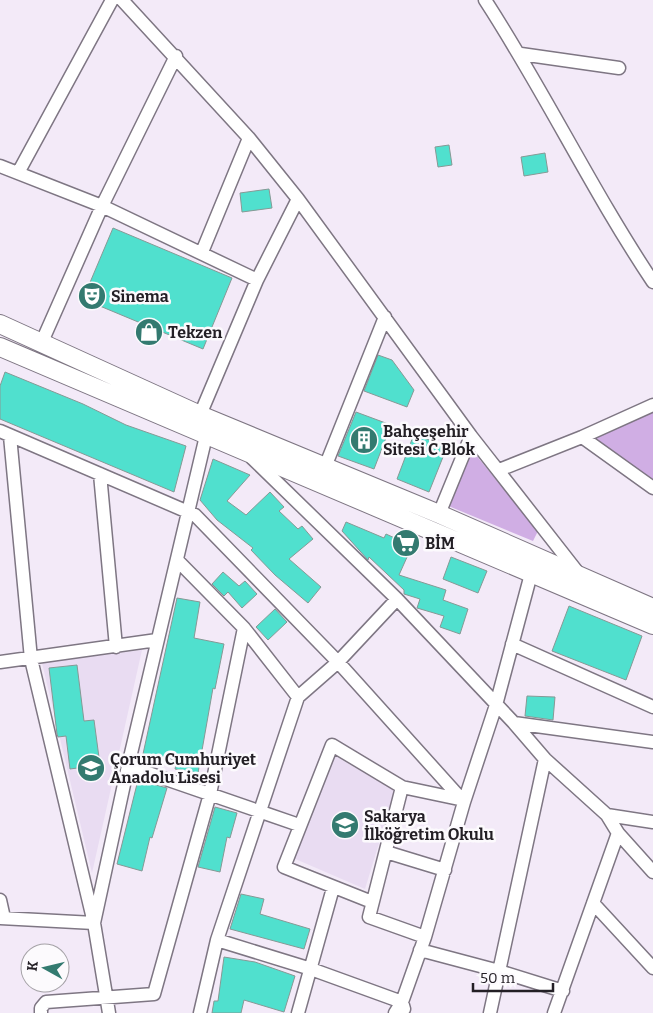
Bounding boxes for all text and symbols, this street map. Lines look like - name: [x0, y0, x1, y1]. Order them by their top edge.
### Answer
- theatre icon: Sinema: [77, 281, 107, 311]
- place label: Sinema: [111, 287, 169, 306]
- shop icon: Tekzen: [134, 317, 164, 347]
- place label: Tekzen: [168, 323, 223, 342]
- place label: Bahçeşehir Sitesi C Blok: [383, 422, 475, 459]
- building icon: Bahçeşehir Sitesi C Blok: [349, 425, 379, 455]
- supermarket icon: BİM: [391, 528, 421, 558]
- place label: BİM: [425, 534, 455, 553]
- place label: Çorum Cumhuriyet Anadolu Lisesi: [110, 750, 257, 787]
- school or university icon: Çorum Cumhuriyet Anadolu Lisesi: [76, 753, 106, 783]
- place label: Sakarya İlköğretim Okulu: [364, 807, 494, 844]
- school or university icon: Sakarya İlköğretim Okulu: [330, 810, 360, 840]
- north arrow: [20, 943, 70, 993]
- text: K: [24, 960, 42, 972]
- scale bar: [473, 960, 553, 992]
- text: 50 m: [480, 969, 516, 987]

